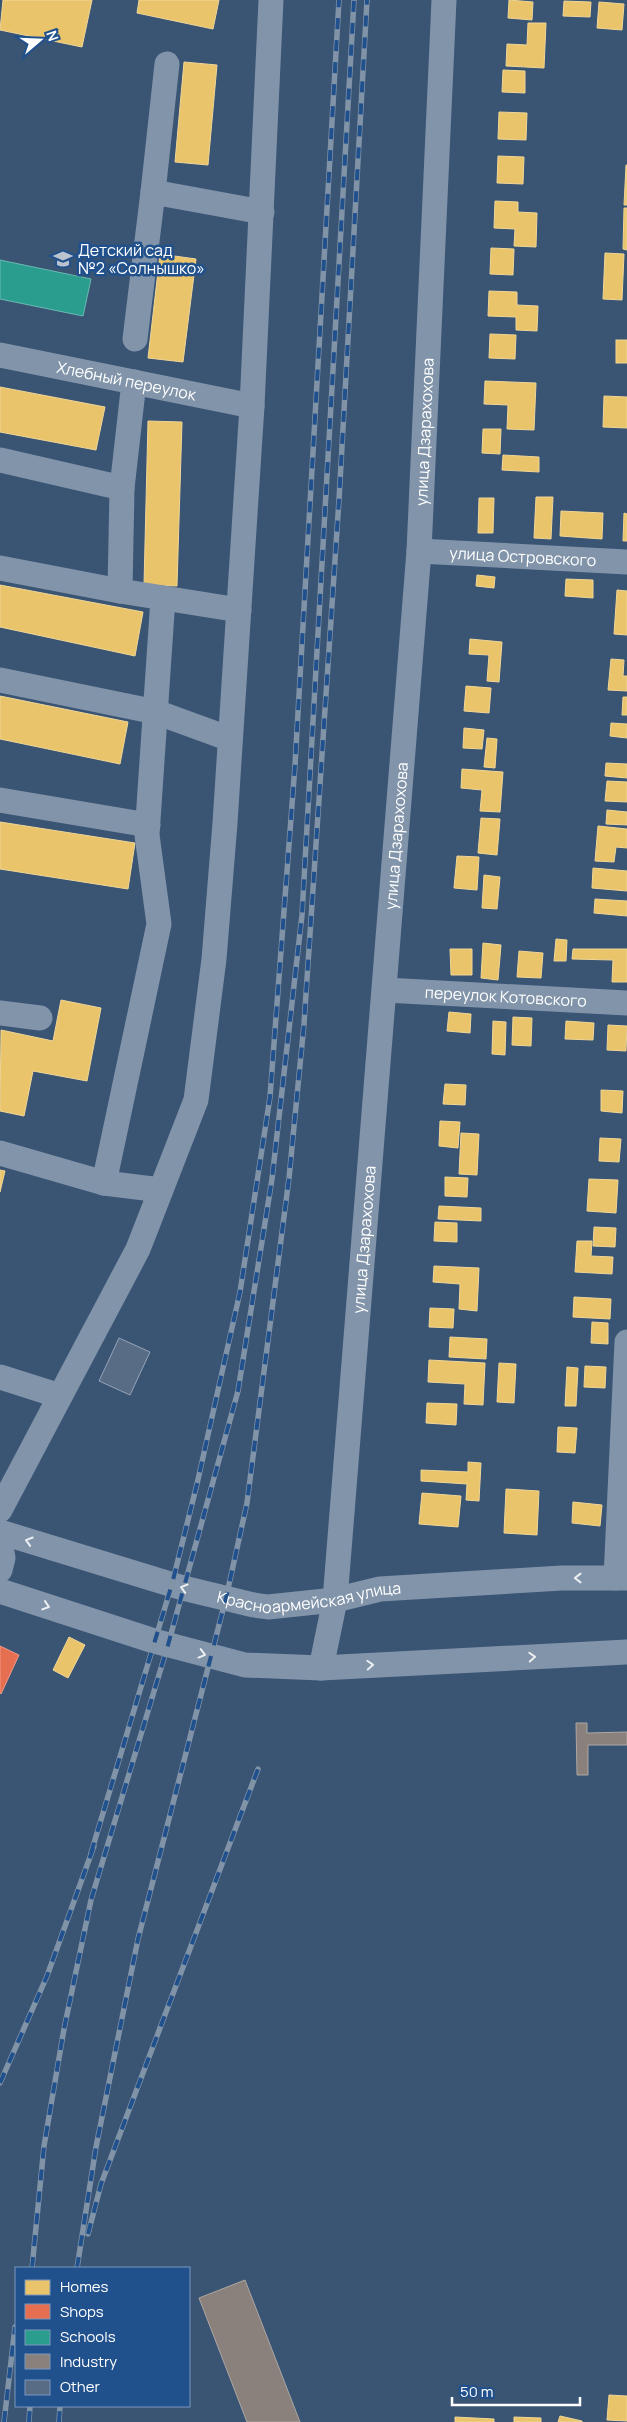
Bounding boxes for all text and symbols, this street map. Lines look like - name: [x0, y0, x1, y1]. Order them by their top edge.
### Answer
- north arrow: [15, 15, 65, 65]
- text: N: [42, 28, 63, 43]
- place label: Детский сад №2 «Солнышко»: [78, 239, 205, 279]
- school or university icon: Детский сад №2 «Солнышко»: [52, 248, 74, 270]
- street label: Хлебный переулок: [55, 356, 199, 406]
- street label: улица Дзарахохова: [410, 357, 439, 506]
- street label: улица Островского: [449, 542, 597, 571]
- street label: улица Дзарахохова: [379, 761, 413, 911]
- street label: переулок Котовского: [424, 981, 587, 1012]
- street label: улица Дзарахохова: [347, 1165, 381, 1314]
- one-way arrow: [25, 1536, 33, 1546]
- one-way arrow: [574, 1573, 582, 1583]
- street label: Красноармейская улица: [215, 1577, 402, 1618]
- one-way arrow: [180, 1583, 189, 1594]
- one-way arrow: [42, 1600, 50, 1610]
- one-way arrow: [197, 1648, 206, 1659]
- one-way arrow: [528, 1651, 536, 1662]
- one-way arrow: [366, 1660, 374, 1671]
- legend: [15, 2267, 190, 2407]
- text: Homes: [60, 2276, 109, 2297]
- text: Shops: [60, 2301, 104, 2322]
- text: Schools: [60, 2326, 116, 2347]
- text: Industry: [60, 2351, 117, 2372]
- scale bar: [452, 2374, 580, 2406]
- text: Other: [60, 2376, 101, 2397]
- text: 50 m: [460, 2381, 494, 2402]

